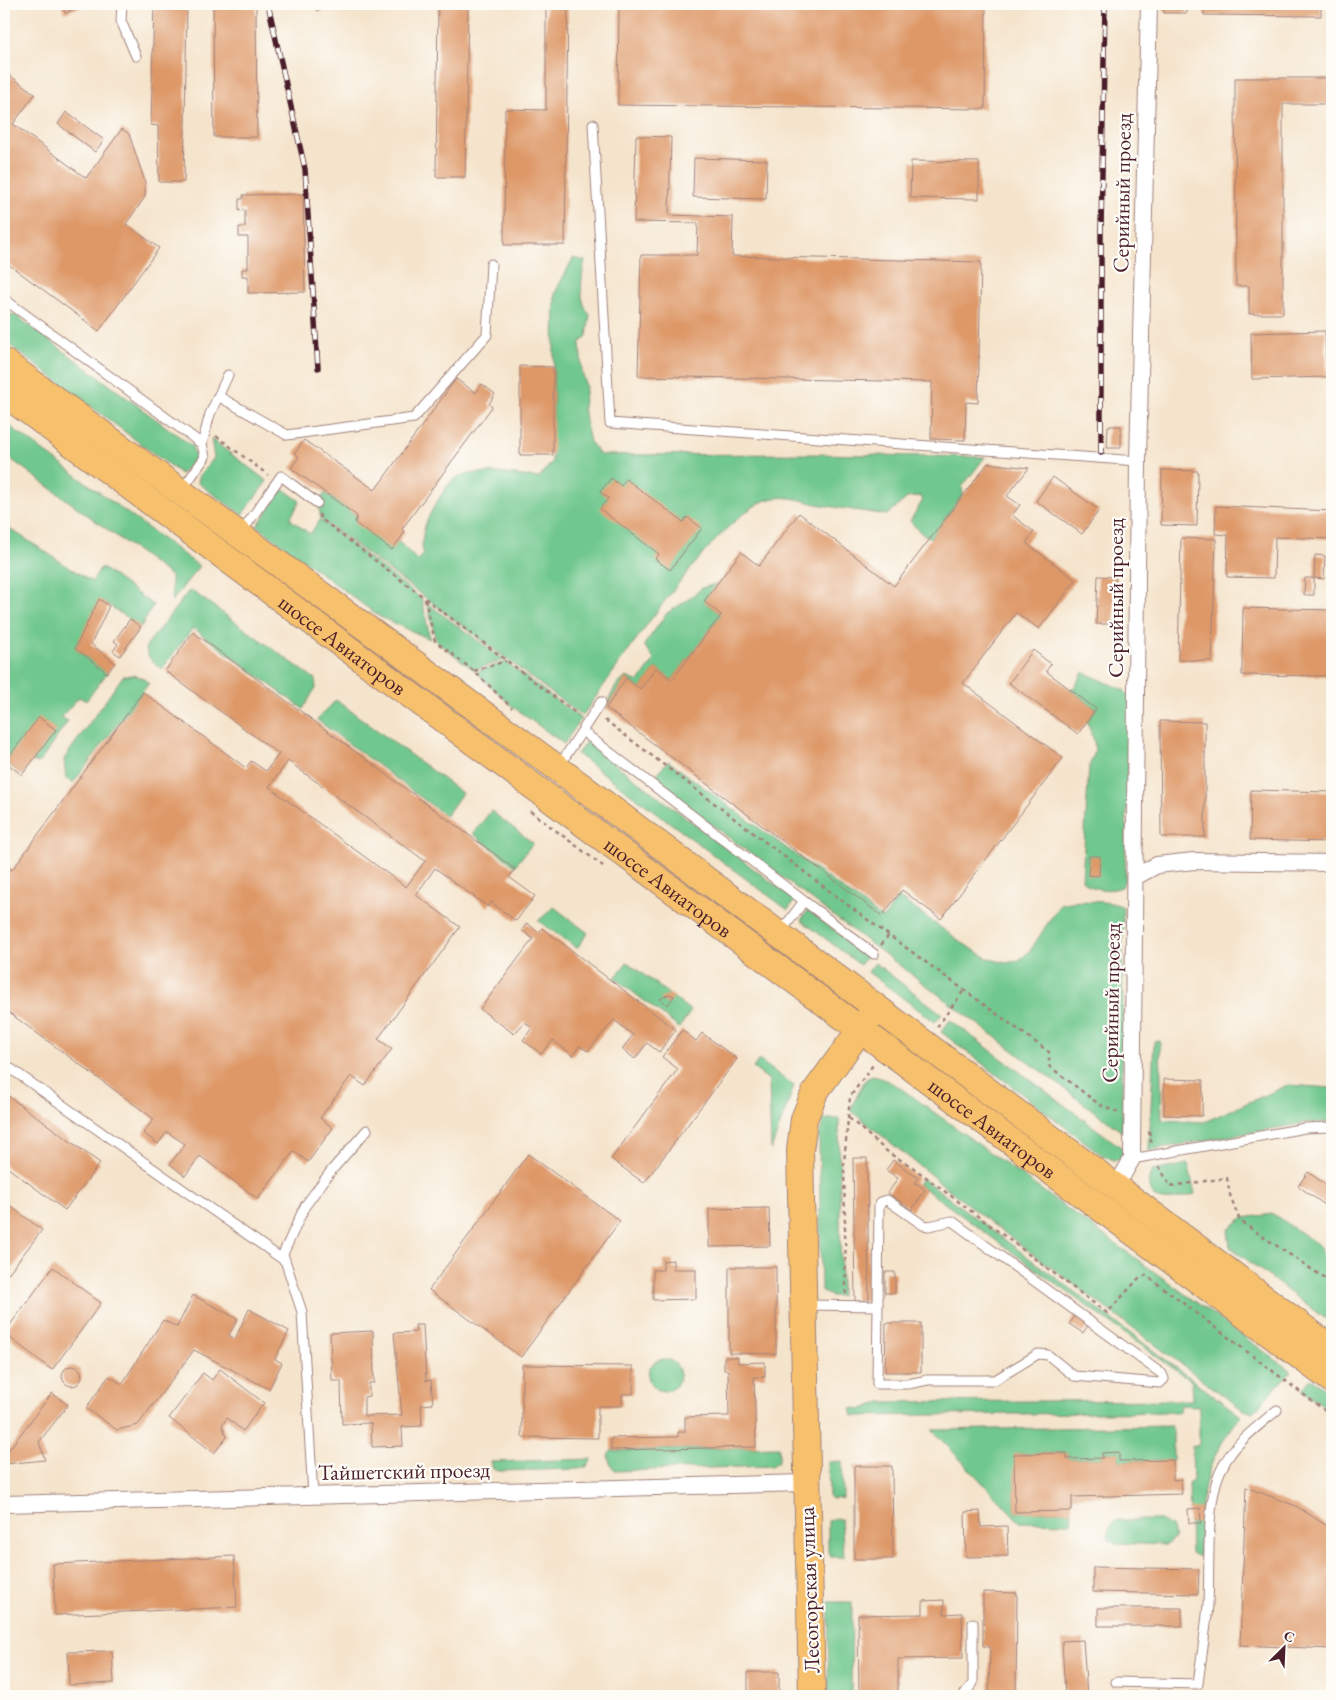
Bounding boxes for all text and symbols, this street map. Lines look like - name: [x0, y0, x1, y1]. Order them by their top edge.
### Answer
- street label: Серийный проезд: [1106, 113, 1138, 273]
- street label: Серийный проезд: [1101, 518, 1130, 678]
- street label: шоссе Авиаторов: [273, 588, 413, 702]
- street label: шоссе Авиаторов: [599, 830, 738, 944]
- street label: Серийный проезд: [1095, 923, 1127, 1083]
- street label: шоссе Авиаторов: [923, 1071, 1063, 1185]
- street label: Тайшетский проезд: [318, 1455, 490, 1487]
- street label: Лесогорская улица: [792, 1506, 826, 1674]
- north arrow: [1258, 1622, 1308, 1672]
- text: С: [1281, 1626, 1298, 1646]

